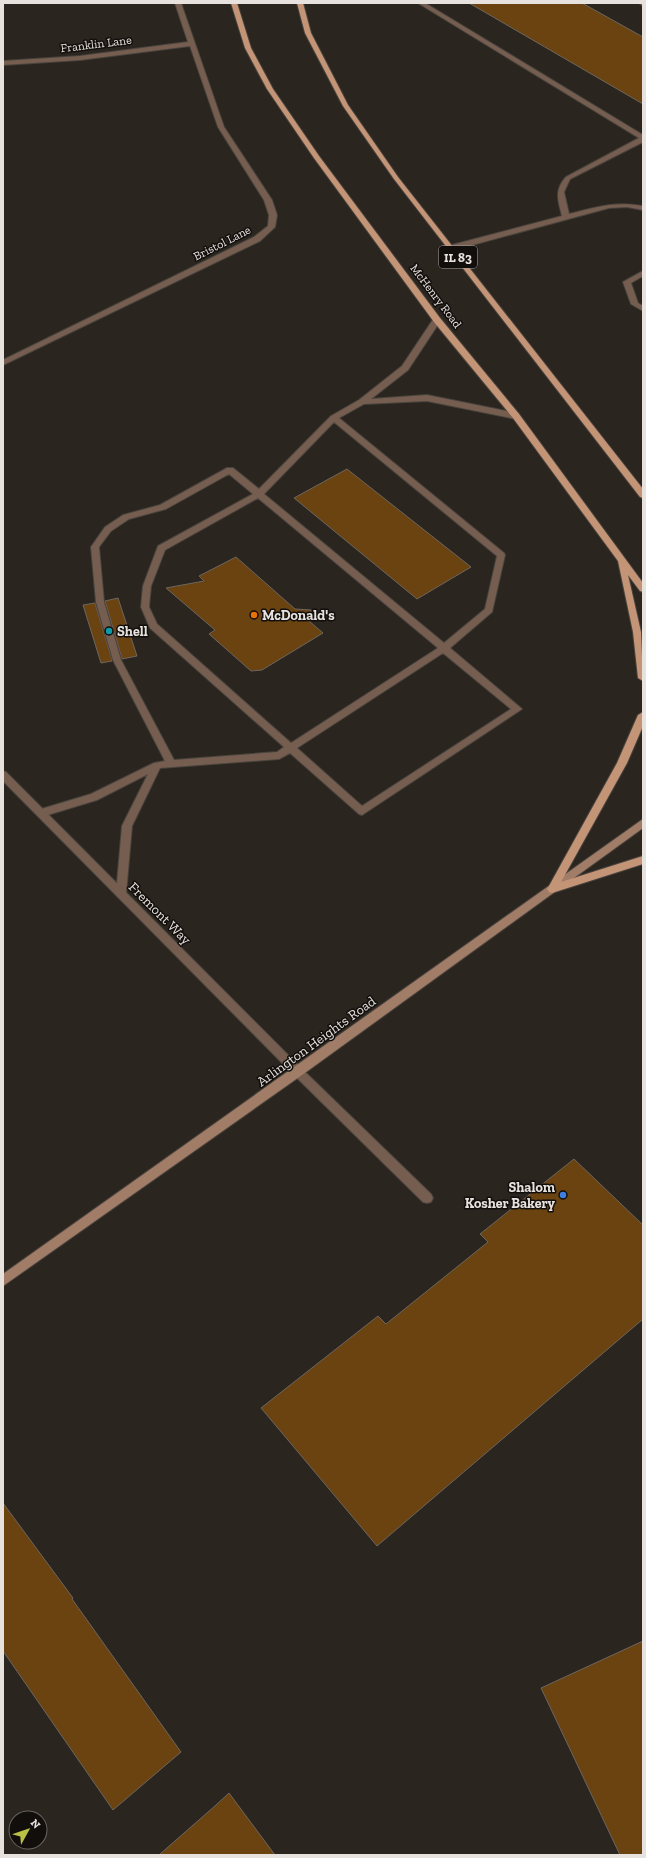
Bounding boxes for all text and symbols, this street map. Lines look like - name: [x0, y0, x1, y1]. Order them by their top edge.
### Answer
- street label: Franklin Lane: [60, 33, 133, 55]
- street label: Bristol Lane: [191, 222, 253, 263]
- road number: IL 83: [439, 246, 477, 268]
- street label: McHenry Road: [407, 261, 465, 331]
- place label: McDonald's: [262, 607, 335, 624]
- marker: McDonald's: [249, 610, 259, 620]
- place label: Shell: [117, 623, 148, 640]
- marker: Shell: [104, 626, 114, 636]
- street label: Fremont Way: [125, 879, 195, 949]
- street label: Arlington Heights Road: [254, 992, 379, 1090]
- place label: Shalom Kosher Bakery: [465, 1179, 556, 1212]
- marker: Shalom Kosher Bakery: [558, 1190, 568, 1200]
- north arrow: [8, 1810, 48, 1850]
- text: N: [28, 1817, 43, 1832]

